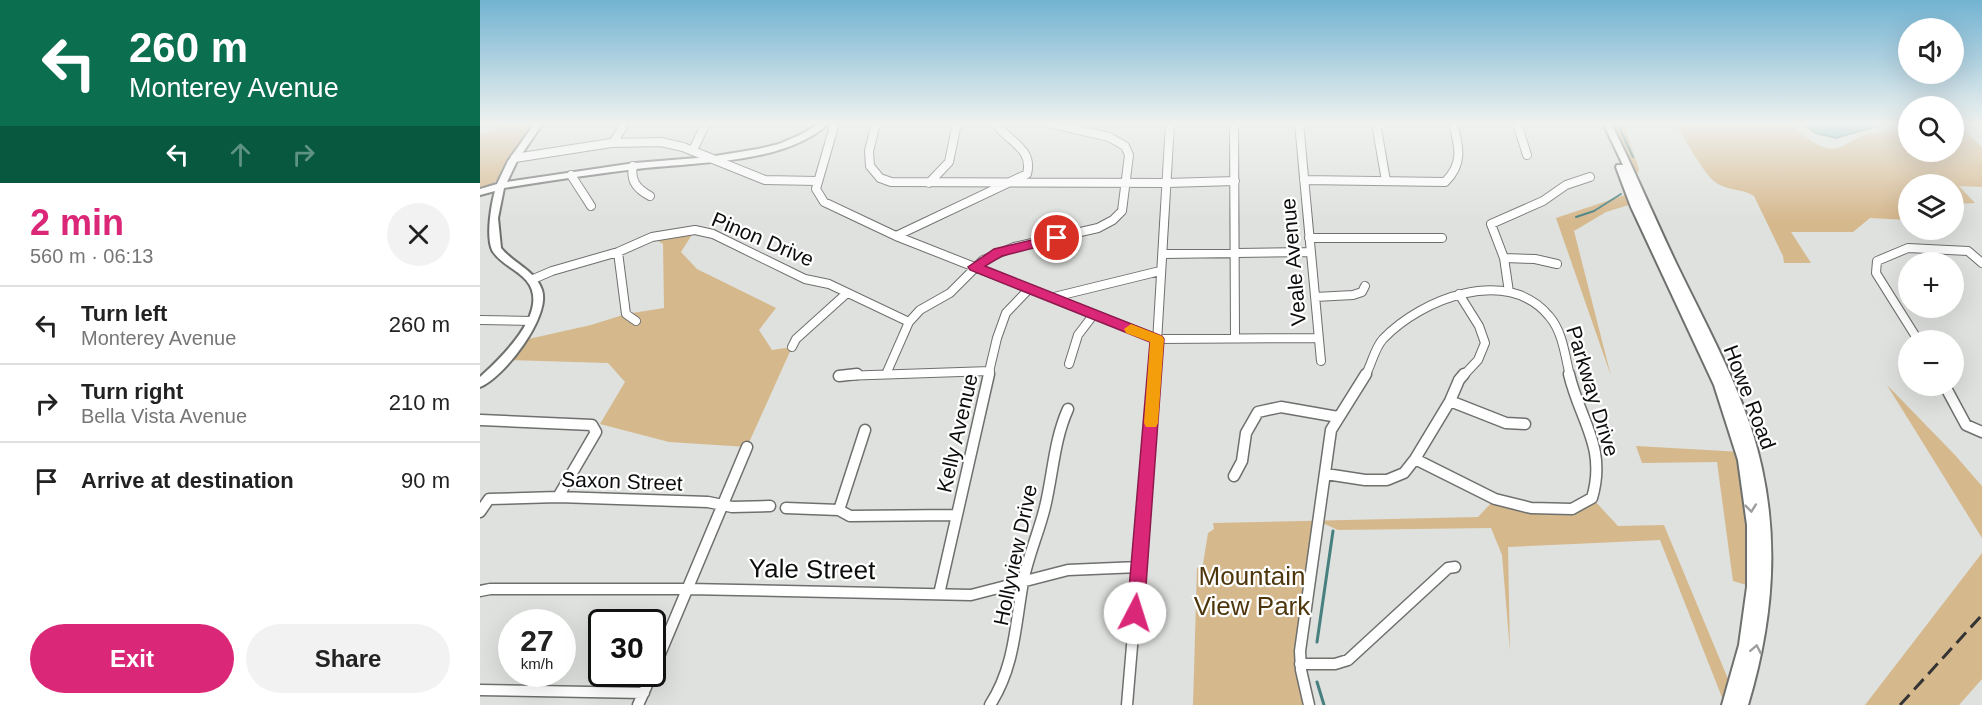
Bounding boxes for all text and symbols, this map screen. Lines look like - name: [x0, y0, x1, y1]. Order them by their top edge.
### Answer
- map controls: [1898, 18, 1964, 396]
- button: sound: [1898, 18, 1964, 84]
- icon: left: [30, 24, 108, 102]
- text: 260 m: [129, 24, 248, 71]
- text: Monterey Avenue: [129, 73, 339, 103]
- button: search: [1898, 96, 1964, 162]
- icon: left: [161, 138, 194, 171]
- icon: ahead: [224, 138, 257, 171]
- icon: right: [287, 138, 320, 171]
- button: layers: [1898, 174, 1964, 240]
- street label: Veale Avenue: [1276, 197, 1310, 327]
- text: 2 min: [30, 202, 124, 243]
- button: close: [387, 203, 450, 266]
- street label: Pinon Drive: [709, 207, 817, 271]
- pin: [1031, 212, 1082, 263]
- icon: arrive: [1040, 221, 1073, 254]
- text: 560 m · 06:13: [30, 245, 153, 267]
- button: +: [1898, 252, 1964, 318]
- text: Turn left: [81, 301, 167, 326]
- icon: left: [30, 309, 63, 342]
- text: 260 m: [389, 312, 450, 337]
- street label: Parkway Drive: [1562, 323, 1624, 459]
- text: Monterey Avenue: [81, 327, 236, 349]
- button: −: [1898, 330, 1964, 396]
- street label: Howe Road: [1720, 342, 1780, 452]
- street label: Kelly Avenue: [932, 371, 982, 495]
- text: Turn right: [81, 379, 183, 404]
- icon: right: [30, 387, 63, 420]
- text: 210 m: [389, 390, 450, 415]
- text: Bella Vista Avenue: [81, 405, 247, 427]
- icon: arrive: [30, 465, 63, 498]
- street label: Saxon Street: [561, 467, 683, 495]
- text: Arrive at destination: [81, 468, 294, 493]
- text: 90 m: [401, 468, 450, 493]
- street label: Hollyview Drive: [989, 482, 1041, 628]
- one-way arrow: [1744, 503, 1757, 513]
- street label: Yale Street: [748, 553, 876, 585]
- park label: Mountain View Park: [1194, 561, 1311, 621]
- position arrow: [1103, 581, 1167, 645]
- speed limit sign: 30: [588, 609, 666, 687]
- button: Exit: [30, 624, 234, 693]
- button: Share: [246, 624, 450, 693]
- text: 27: [520, 624, 554, 657]
- one-way arrow: [1749, 644, 1762, 654]
- text: km/h: [521, 655, 553, 672]

